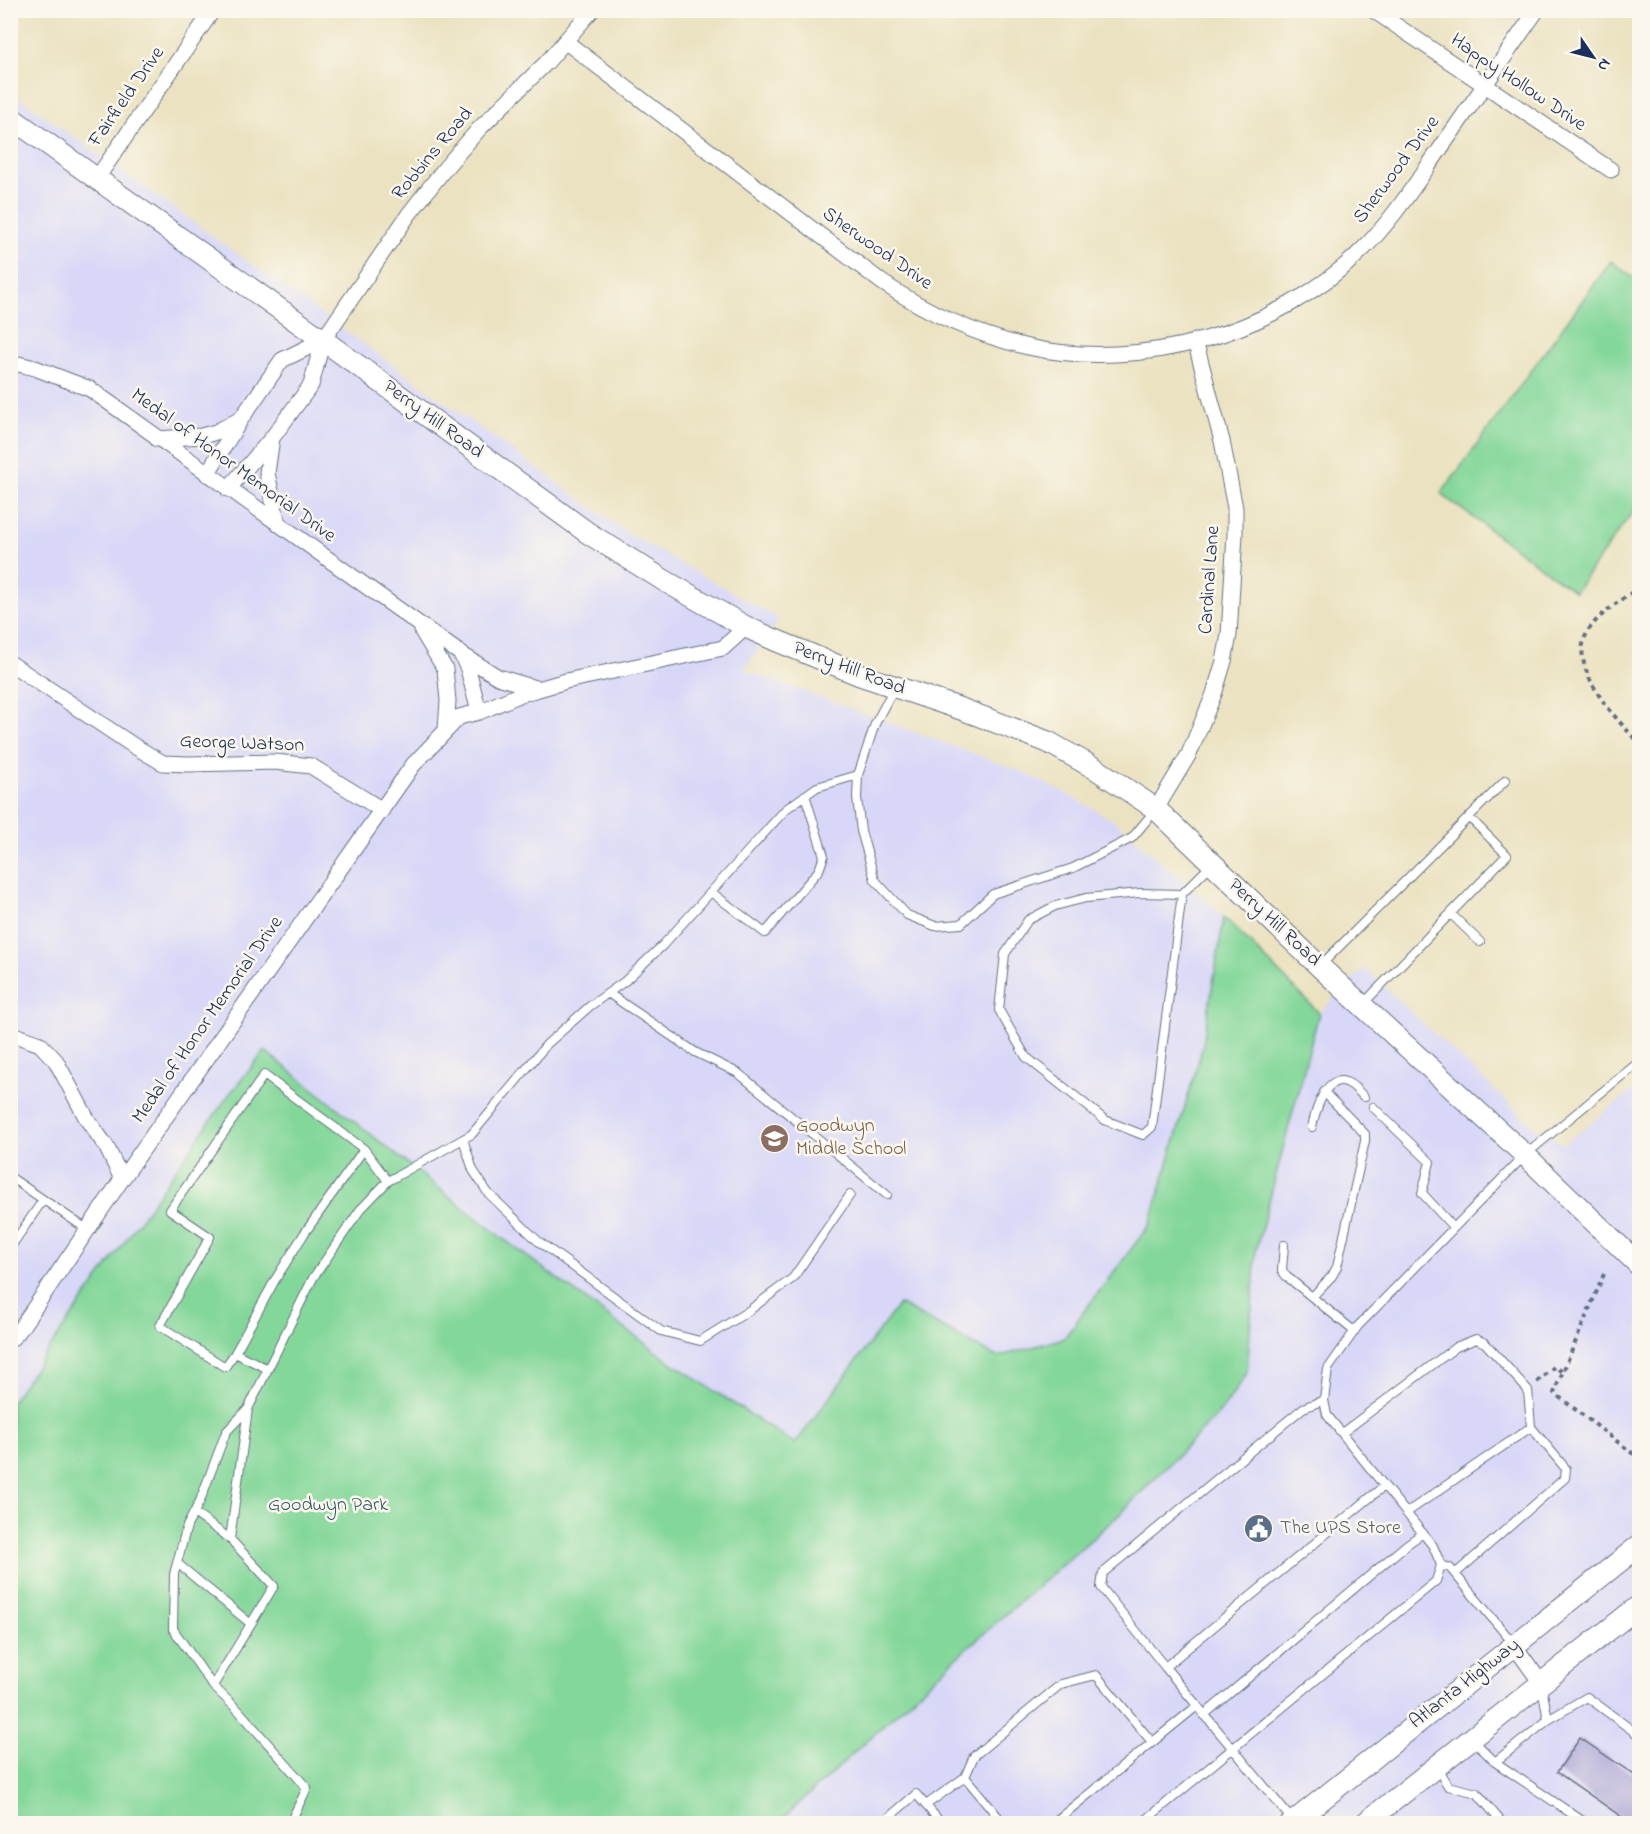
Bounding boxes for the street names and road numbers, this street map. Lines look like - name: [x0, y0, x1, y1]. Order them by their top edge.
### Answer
- street label: Happy Hollow Drive: [1444, 27, 1592, 139]
- street label: Fairfield Drive: [81, 41, 172, 154]
- street label: Robbins Road: [385, 101, 481, 207]
- street label: Sherwood Drive: [1347, 110, 1447, 230]
- street label: Sherwood Drive: [816, 200, 938, 298]
- street label: Perry Hill Road: [377, 373, 489, 467]
- street label: Medal of Honor Memorial Drive: [124, 382, 342, 550]
- street label: Cardinal Lane: [1192, 525, 1228, 635]
- street label: Perry Hill Road: [789, 634, 909, 704]
- street label: George Watson: [179, 727, 305, 762]
- street label: Perry Hill Road: [1221, 872, 1327, 974]
- street label: Medal of Honor Memorial Drive: [125, 910, 291, 1130]
- street label: Atlanta Highway: [1403, 1631, 1527, 1737]

